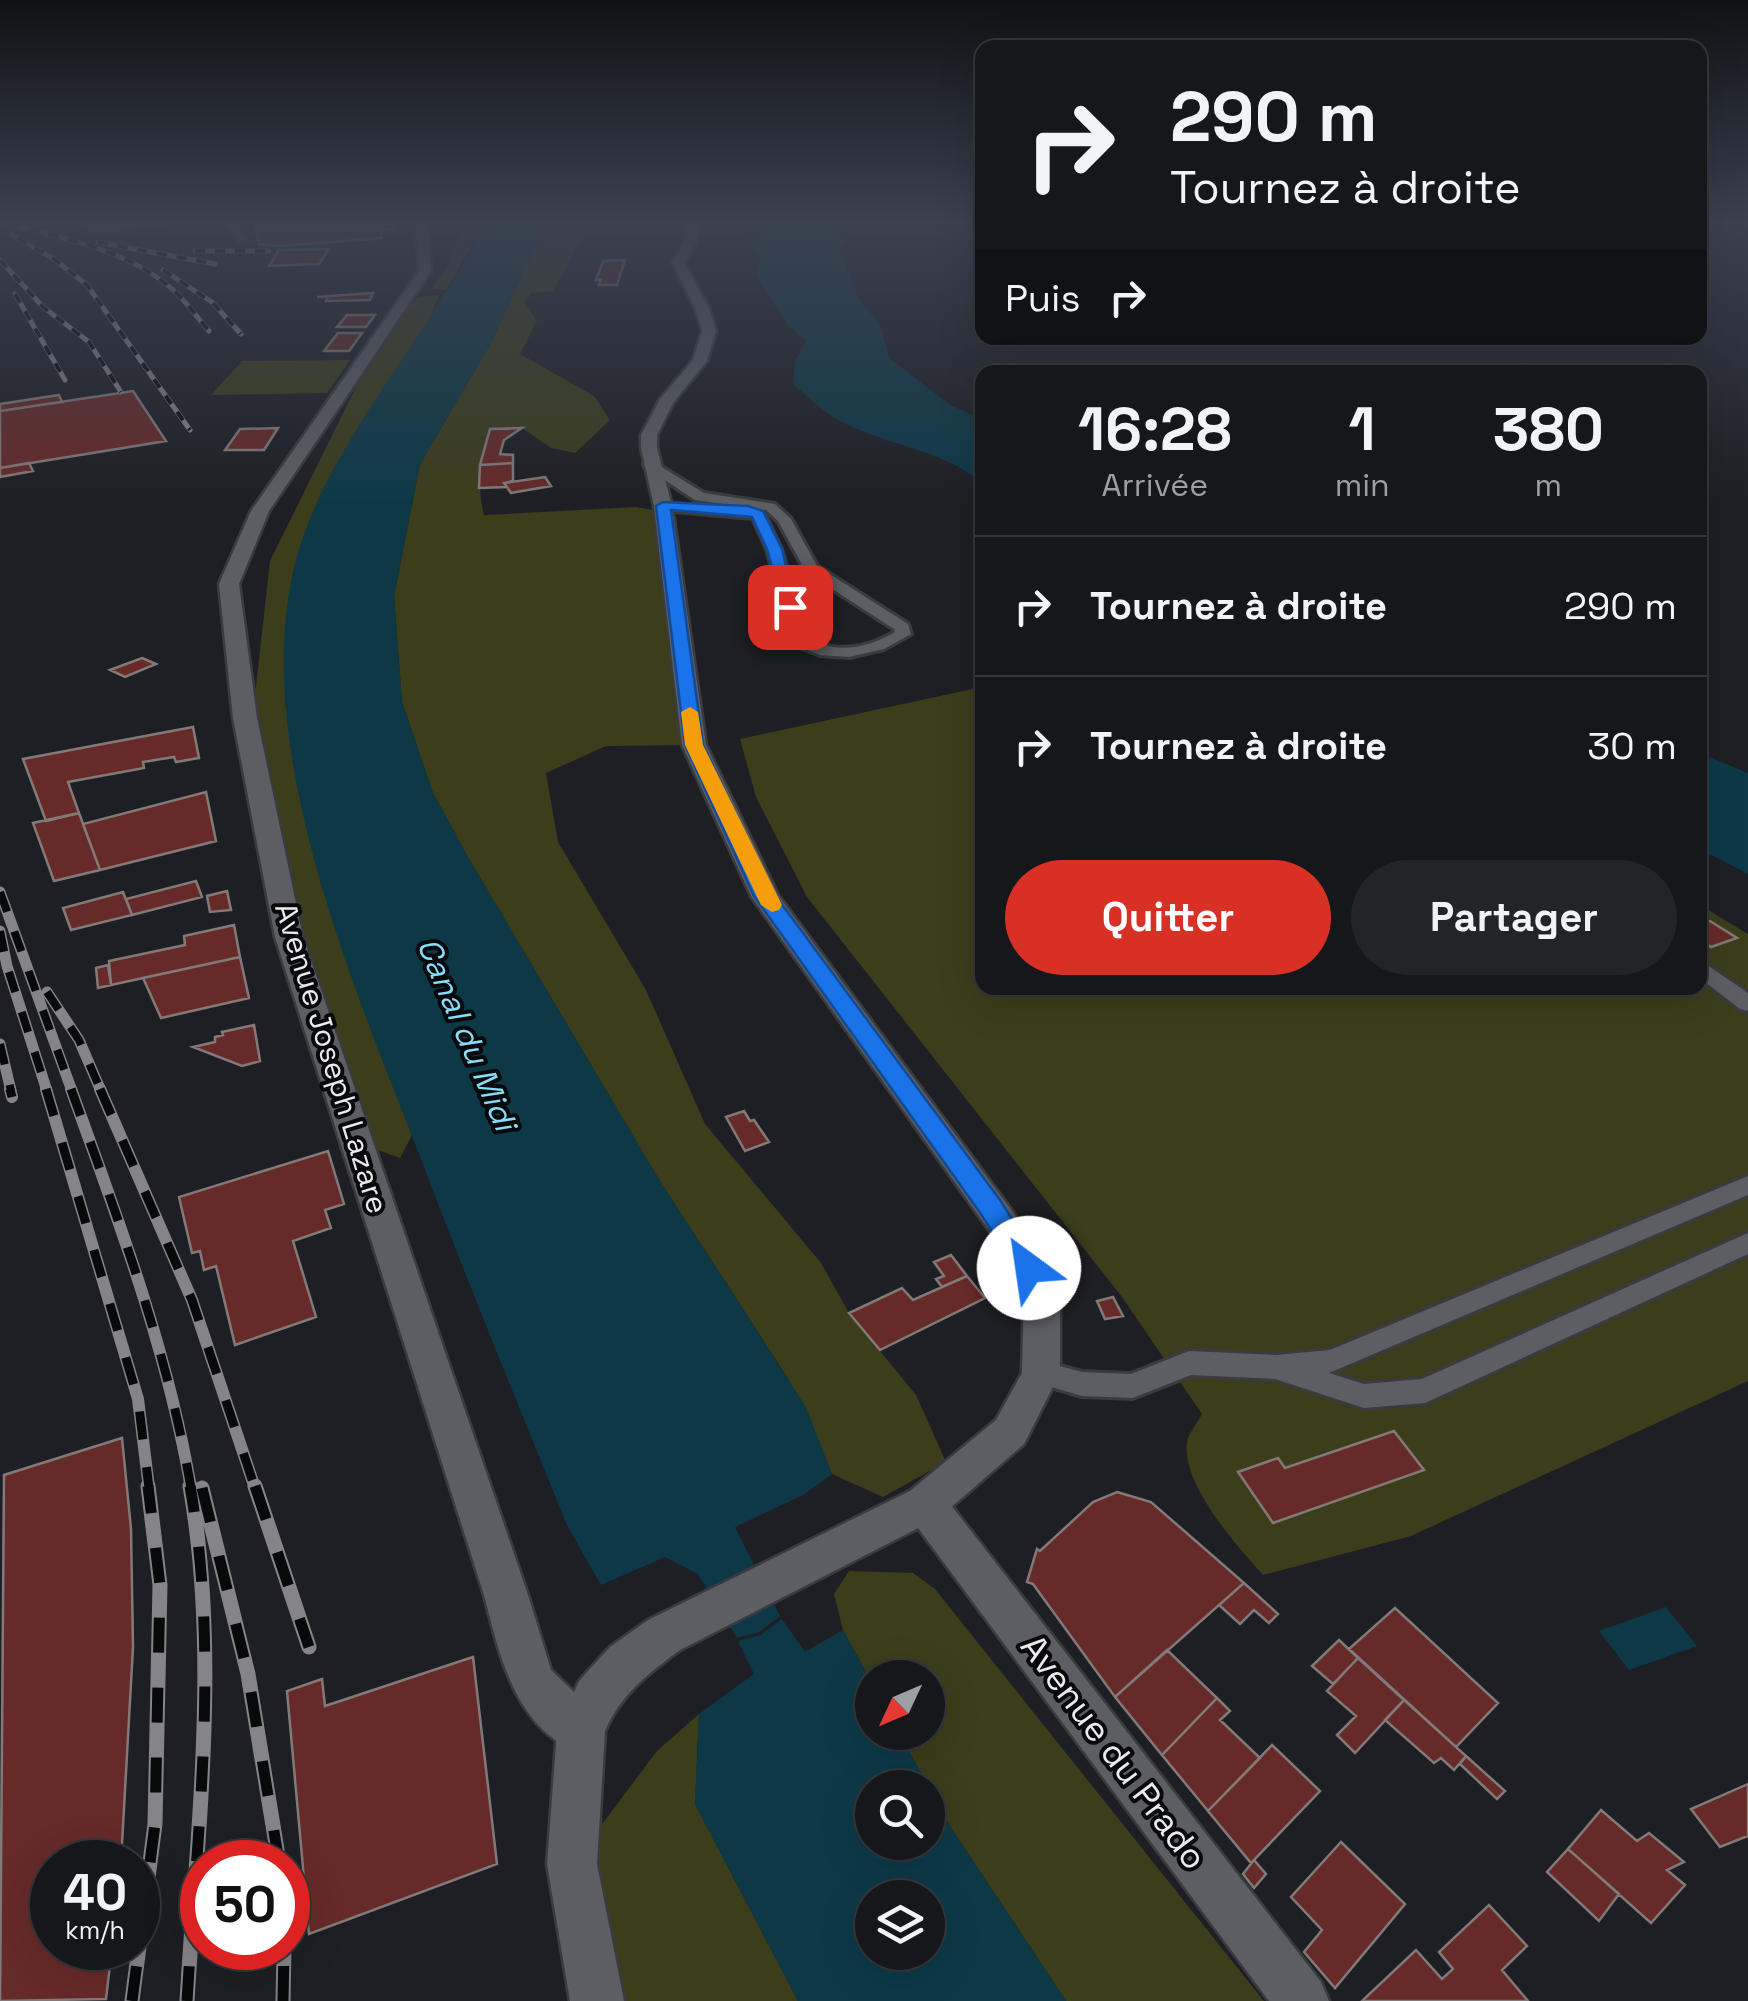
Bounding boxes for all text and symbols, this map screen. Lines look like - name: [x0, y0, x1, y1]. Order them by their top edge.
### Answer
- text: 290 m: [1170, 72, 1377, 161]
- icon: right: [1005, 80, 1135, 210]
- text: Tournez à droite: [1170, 159, 1521, 216]
- icon: right: [1100, 270, 1155, 325]
- text: Puis: [1005, 274, 1080, 322]
- text: 16:28: [1078, 391, 1232, 468]
- text: 1: [1349, 391, 1376, 468]
- text: 380: [1493, 391, 1604, 468]
- text: Arrivée: [1102, 465, 1208, 505]
- text: min: [1335, 465, 1390, 505]
- text: m: [1535, 465, 1562, 505]
- pin: [748, 565, 833, 650]
- icon: right: [1005, 579, 1060, 634]
- icon: arrive: [763, 580, 818, 635]
- text: Tournez à droite: [1090, 582, 1387, 630]
- text: 290 m: [1564, 582, 1677, 630]
- icon: right: [1005, 719, 1060, 774]
- text: Tournez à droite: [1090, 722, 1387, 770]
- text: 30 m: [1587, 722, 1677, 770]
- button: Quitter: [1005, 860, 1331, 975]
- button: Partager: [1351, 860, 1677, 975]
- street label: Avenue Joseph Lazare: [266, 898, 398, 1218]
- water label: Canal du Midi: [408, 932, 527, 1140]
- position arrow: [977, 1216, 1081, 1320]
- street label: Avenue du Prado: [1011, 1626, 1217, 1878]
- north arrow: [855, 1660, 945, 1750]
- map controls: [855, 1660, 945, 1970]
- button: search: [855, 1770, 945, 1860]
- speed limit sign: 50: [180, 1840, 310, 1970]
- text: 40: [63, 1861, 127, 1925]
- button: layers: [855, 1880, 945, 1970]
- text: km/h: [65, 1914, 125, 1946]

